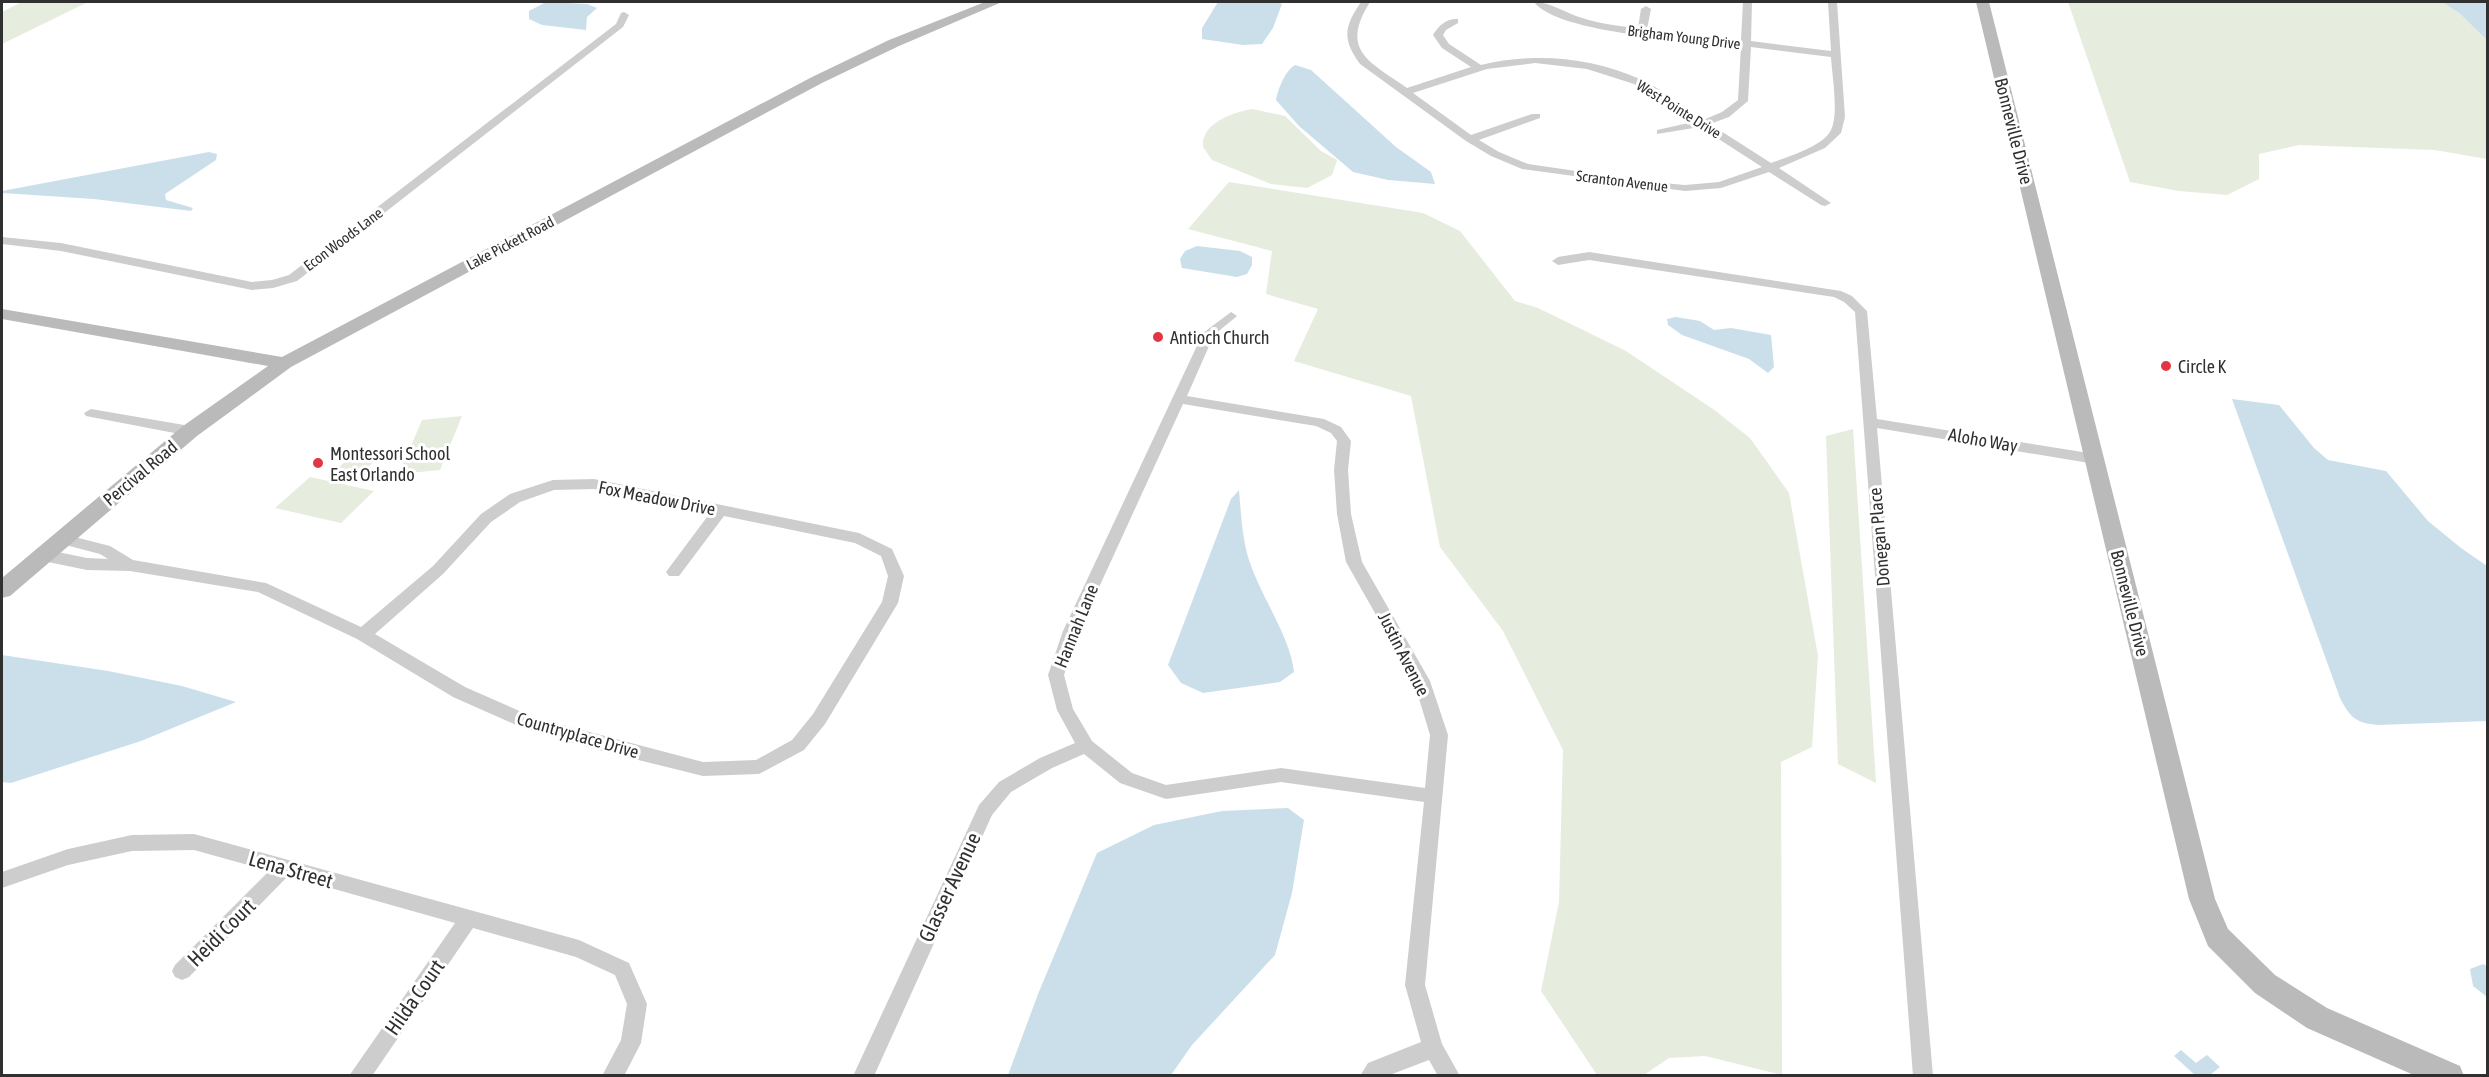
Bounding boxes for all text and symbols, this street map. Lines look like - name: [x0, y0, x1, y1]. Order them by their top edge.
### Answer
- street label: Brigham Young Drive: [1627, 22, 1742, 52]
- street label: West Pointe Drive: [1634, 76, 1724, 142]
- street label: Bonneville Drive: [1991, 76, 2037, 186]
- street label: Scranton Avenue: [1575, 167, 1669, 195]
- street label: Econ Woods Lane: [300, 204, 386, 274]
- street label: Lake Pickett Road: [463, 213, 557, 273]
- place label: Antioch Church: [1170, 327, 1269, 348]
- marker: Antioch Church: [1151, 330, 1165, 344]
- place label: Circle K: [2178, 356, 2226, 377]
- marker: Circle K: [2159, 359, 2173, 373]
- street label: Aloho Way: [1947, 424, 2019, 456]
- street label: Percival Road: [99, 436, 181, 510]
- place label: Montessori School East Orlando: [330, 443, 450, 485]
- marker: Montessori School East Orlando: [311, 456, 325, 470]
- street label: Fox Meadow Drive: [597, 476, 717, 520]
- street label: Donegan Place: [1864, 487, 1894, 587]
- street label: Bonneville Drive: [2107, 548, 2153, 658]
- street label: Hannah Lane: [1050, 581, 1102, 671]
- street label: Justin Avenue: [1374, 609, 1434, 699]
- street label: Countryplace Drive: [515, 708, 641, 762]
- street label: Glasser Avenue: [913, 828, 985, 946]
- street label: Lena Street: [246, 846, 336, 892]
- street label: Heidi Court: [182, 893, 260, 971]
- street label: Hilda Court: [379, 955, 449, 1039]

